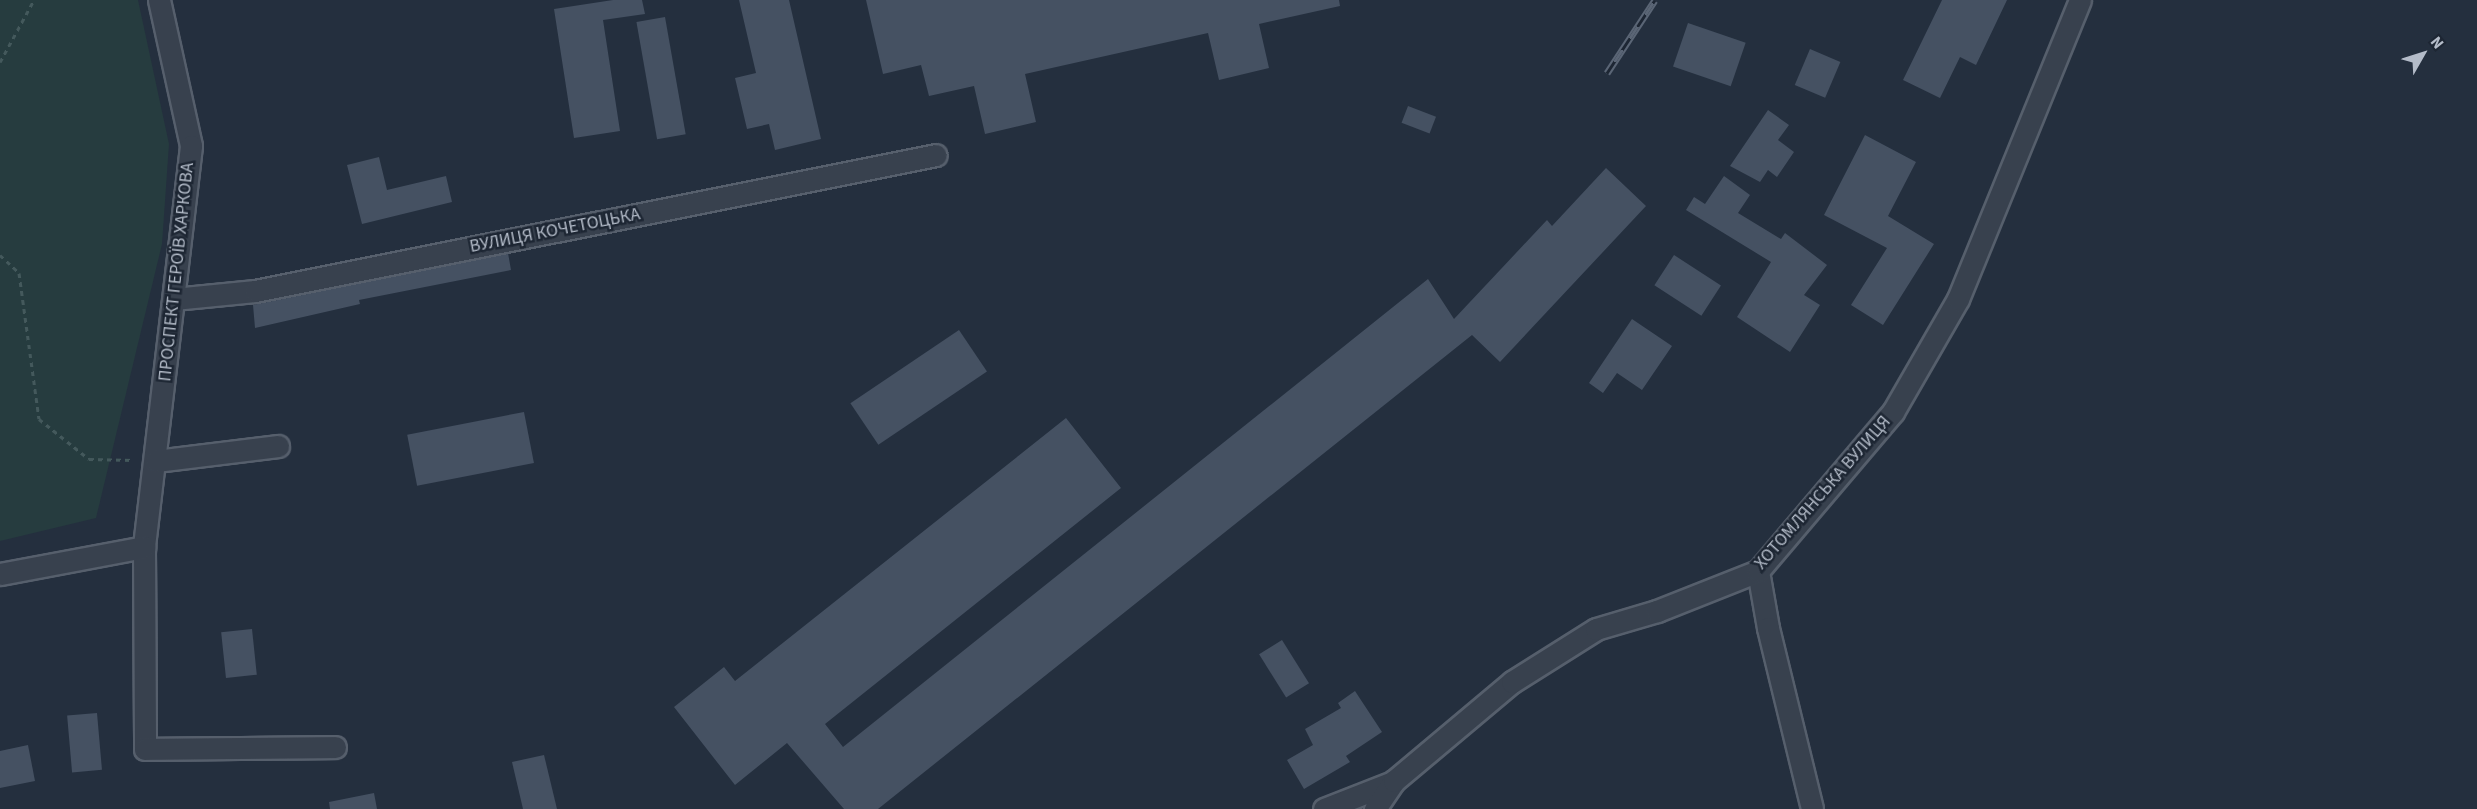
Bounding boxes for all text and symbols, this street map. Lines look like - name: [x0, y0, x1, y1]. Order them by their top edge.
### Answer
- north arrow: [2393, 24, 2453, 84]
- text: N: [2425, 32, 2449, 54]
- street label: ПРОСПЕКТ ГЕРОЇВ ХАРКОВА: [155, 161, 199, 383]
- street label: ВУЛИЦЯ КОЧЕТОЦЬКА: [468, 204, 642, 258]
- street label: ХОТОМЛЯНСЬКА ВУЛИЦЯ: [1750, 412, 1896, 574]

